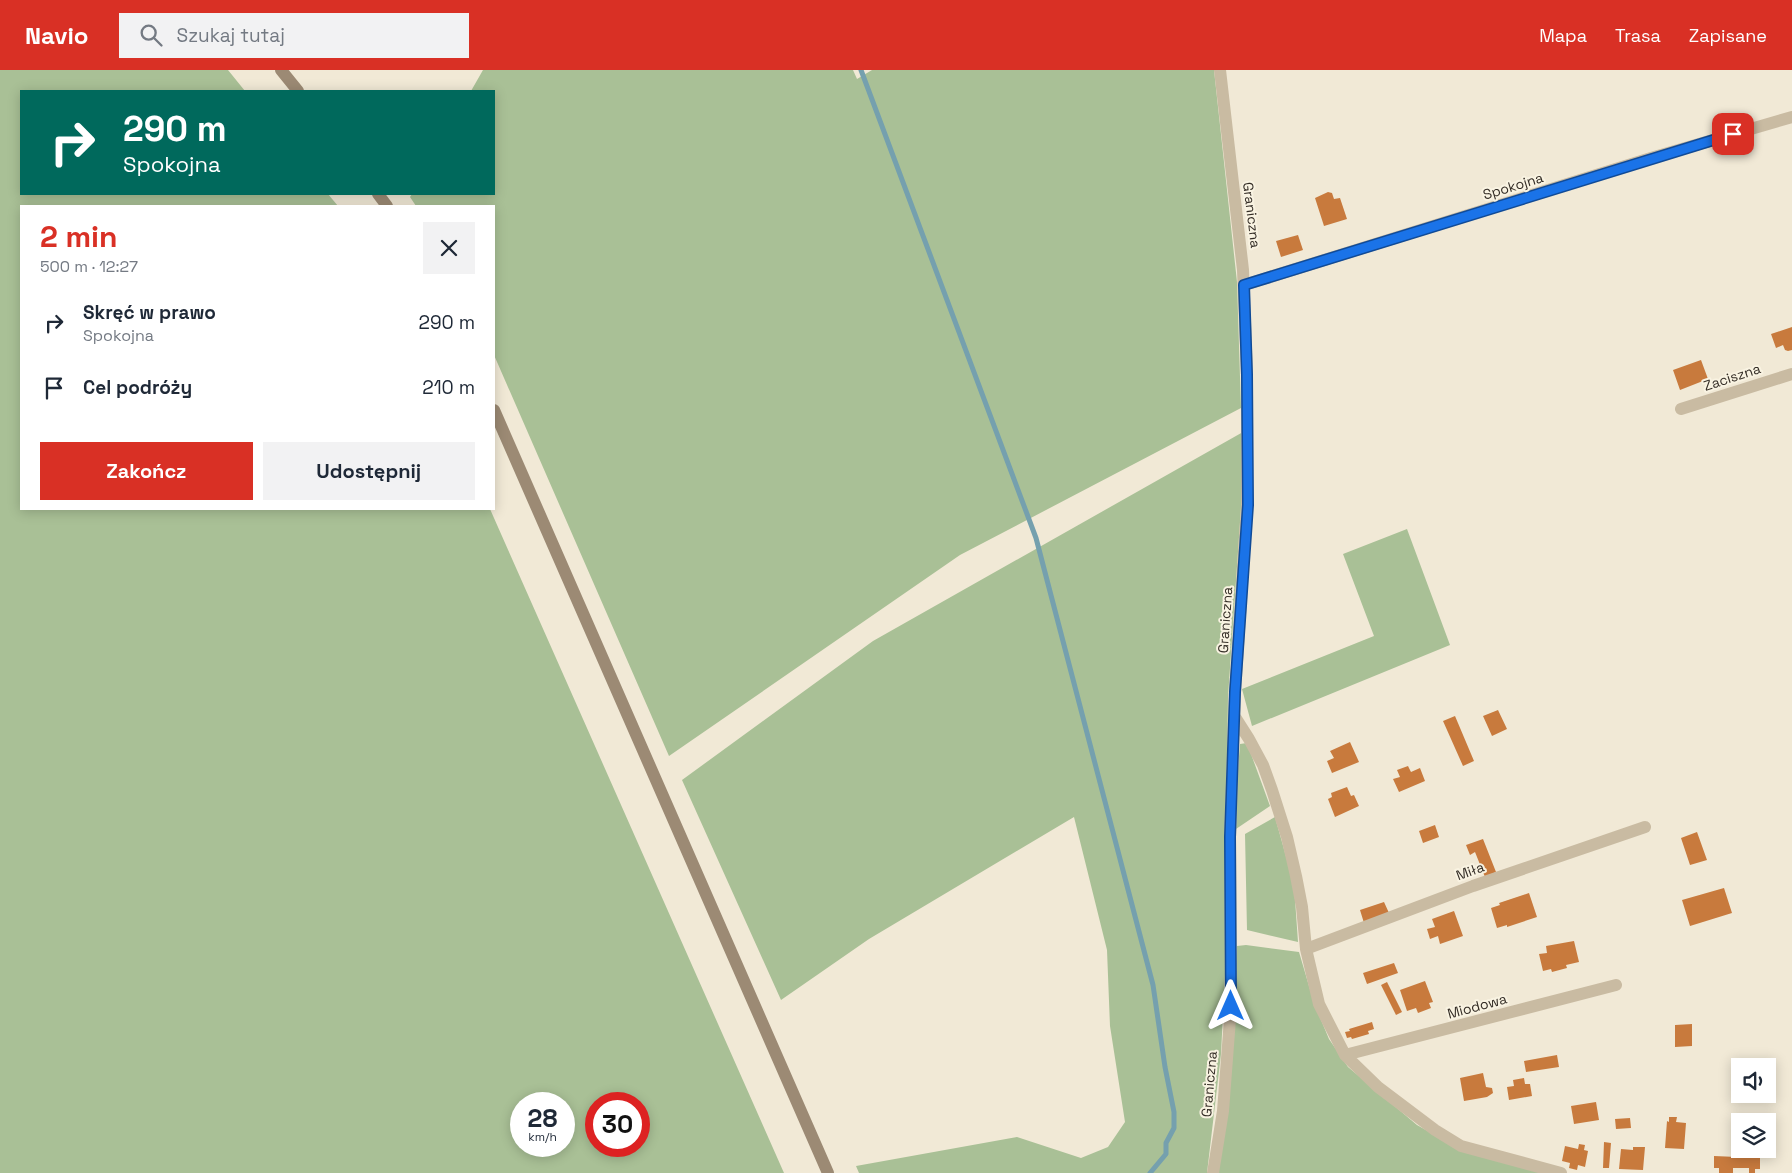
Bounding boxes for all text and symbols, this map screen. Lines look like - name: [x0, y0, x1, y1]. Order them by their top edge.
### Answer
- search box: [119, 13, 469, 58]
- text: Navio: [25, 20, 89, 51]
- icon: search: [137, 21, 165, 49]
- text: Szukaj tutaj: [177, 23, 285, 48]
- text: Mapa: [1539, 24, 1587, 47]
- text: Trasa: [1615, 24, 1661, 47]
- text: Zapisane: [1689, 24, 1767, 47]
- text: 290 m: [123, 107, 227, 151]
- icon: right: [40, 110, 105, 175]
- pin: [1712, 113, 1754, 155]
- icon: arrive: [1719, 120, 1747, 148]
- text: Spokojna: [123, 150, 221, 178]
- street label: Spokojna: [1481, 168, 1545, 204]
- street label: Graniczna: [1239, 181, 1265, 249]
- text: 2 min: [40, 217, 118, 256]
- button: close: [423, 222, 475, 274]
- text: 500 m · 12:27: [40, 256, 138, 277]
- text: Skręć w prawo: [83, 300, 216, 325]
- icon: right: [40, 309, 68, 337]
- text: 290 m: [419, 310, 475, 335]
- text: Spokojna: [83, 325, 154, 346]
- street label: Zaciszna: [1701, 359, 1763, 395]
- icon: arrive: [40, 374, 68, 402]
- text: Cel podróży: [83, 375, 192, 400]
- text: 210 m: [422, 375, 475, 400]
- button: Zakończ: [40, 442, 253, 500]
- button: Udostępnij: [263, 442, 475, 500]
- street label: Graniczna: [1214, 586, 1236, 654]
- street label: Miła: [1453, 858, 1487, 884]
- position arrow: [1204, 979, 1256, 1031]
- street label: Miodowa: [1445, 989, 1509, 1023]
- street label: Graniczna: [1197, 1050, 1221, 1118]
- map controls: [1731, 1058, 1776, 1158]
- button: sound: [1731, 1058, 1776, 1103]
- speed limit sign: 30: [585, 1092, 650, 1157]
- text: 28: [528, 1102, 557, 1134]
- button: layers: [1731, 1113, 1776, 1158]
- text: km/h: [528, 1129, 557, 1145]

